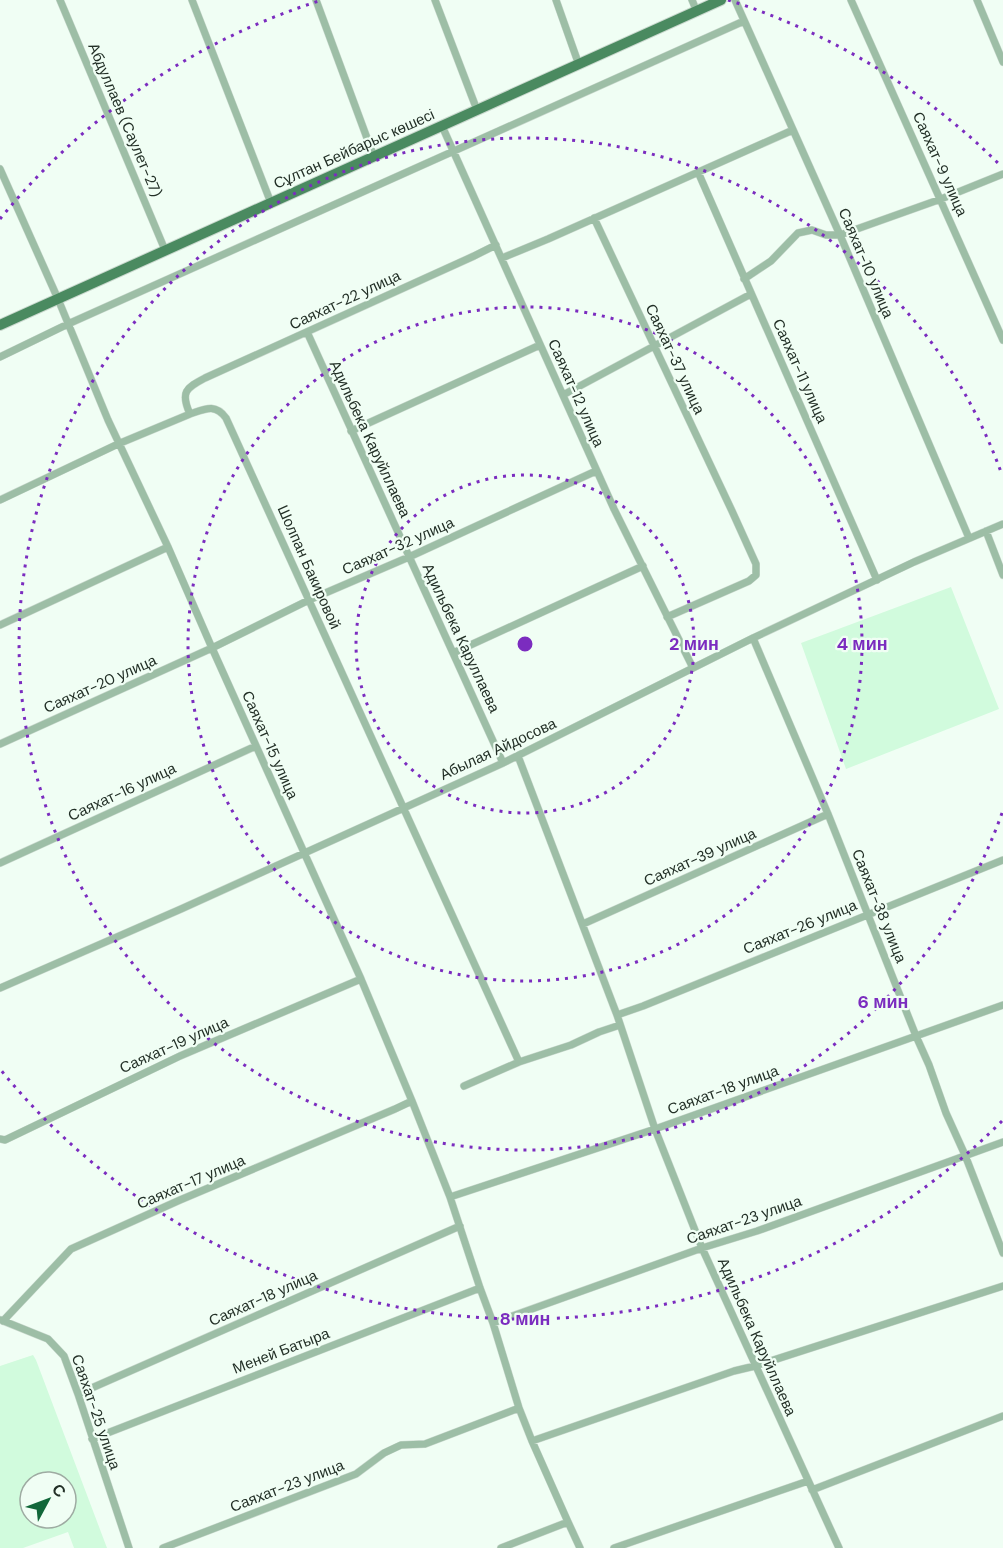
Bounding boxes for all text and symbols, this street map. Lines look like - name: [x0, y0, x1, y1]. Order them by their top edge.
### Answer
- street label: Абдуллаев (Саулет-27): [83, 40, 167, 200]
- street label: Сұлтан Бейбарыс көшесі: [270, 104, 438, 194]
- street label: Саяхат-9 улица: [908, 109, 972, 220]
- street label: Саяхат-10 улица: [834, 205, 899, 322]
- street label: Саяхат-22 улица: [286, 265, 404, 334]
- street label: Саяхат-37 улица: [641, 301, 710, 418]
- street label: Саяхат-11 улица: [768, 316, 832, 427]
- street label: Саяхат-12 улица: [543, 336, 609, 451]
- street label: Адильбека Каруйллаева: [325, 357, 416, 521]
- street label: Шолпан Бакировой: [273, 502, 345, 632]
- street label: Саяхат-32 улица: [339, 512, 458, 580]
- street label: Адильбека Каруллаева: [418, 560, 505, 716]
- text: 2 мин: [669, 632, 719, 656]
- text: 4 мин: [836, 632, 888, 656]
- centre of rings: [515, 634, 535, 654]
- street label: Саяхат-20 улица: [40, 650, 160, 718]
- street label: Саяхат-15 улица: [237, 688, 303, 803]
- street label: Абылая Айдосова: [437, 713, 560, 785]
- street label: Саяхат-16 улица: [65, 758, 180, 826]
- street label: Саяхат-39 улица: [641, 823, 760, 891]
- street label: Саяхат-38 улица: [847, 846, 911, 966]
- street label: Саяхат-26 улица: [740, 895, 860, 959]
- text: 6 мин: [858, 990, 908, 1014]
- street label: Саяхат-19 улица: [116, 1012, 232, 1078]
- street label: Саяхат-18 улица: [665, 1060, 782, 1119]
- street label: Саяхат-17 улица: [134, 1150, 249, 1214]
- street label: Саяхат-23 улица: [684, 1191, 805, 1249]
- street label: Адильбека Каруйллаева: [713, 1255, 801, 1420]
- street label: Саяхат-18 улица: [206, 1265, 321, 1331]
- text: 8 мин: [500, 1307, 550, 1331]
- street label: Меней Батыра: [230, 1323, 333, 1379]
- street label: Саяхат-25 улица: [67, 1352, 125, 1473]
- street label: Саяхат-23 улица: [227, 1455, 347, 1517]
- north arrow: [18, 1470, 78, 1530]
- text: С: [47, 1479, 71, 1502]

